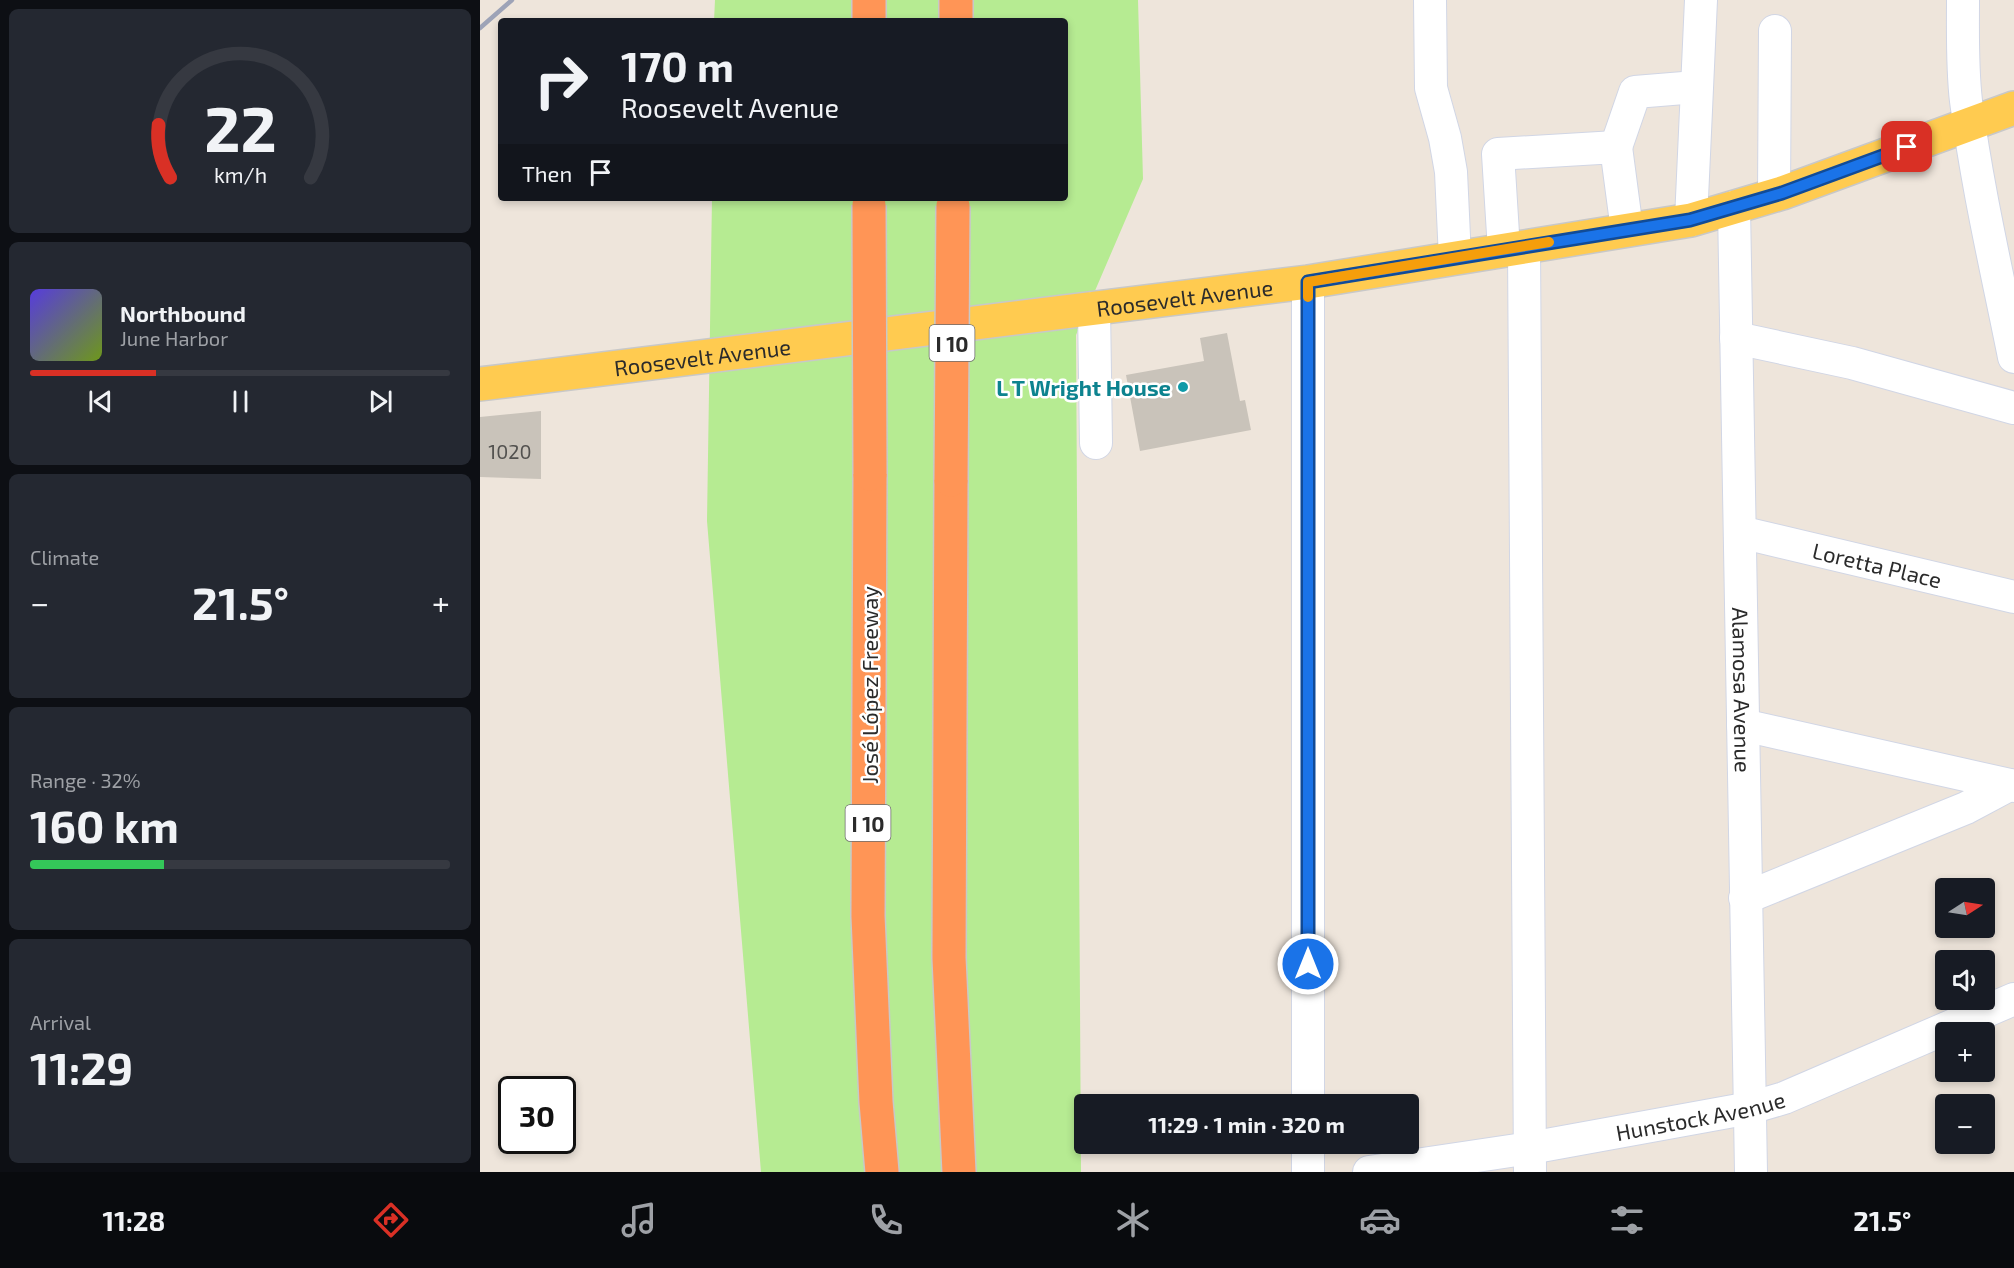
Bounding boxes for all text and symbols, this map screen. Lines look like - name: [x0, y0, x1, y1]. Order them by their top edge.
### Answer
- text: 170 m: [621, 40, 734, 90]
- icon: right: [522, 42, 600, 120]
- text: 22: [204, 90, 276, 165]
- text: Roosevelt Avenue: [621, 91, 839, 123]
- pin: [1881, 121, 1932, 172]
- icon: arrive: [1890, 130, 1923, 163]
- icon: arrive: [584, 156, 617, 189]
- text: Then: [522, 160, 572, 186]
- text: km/h: [213, 162, 267, 187]
- street label: Roosevelt Avenue: [1095, 273, 1274, 321]
- text: Northbound: [120, 300, 246, 326]
- road number: I 10: [930, 325, 974, 361]
- text: June Harbor: [120, 326, 228, 350]
- street label: Roosevelt Avenue: [613, 333, 792, 380]
- place label: L T Wright House: [996, 374, 1171, 400]
- marker: L T Wright House: [1176, 380, 1190, 394]
- icon: previous: [84, 385, 117, 418]
- icon: pause: [224, 385, 257, 418]
- icon: next: [364, 385, 397, 418]
- house number: 1020: [488, 439, 532, 463]
- street label: Loretta Place: [1810, 537, 1944, 592]
- text: Climate: [30, 545, 99, 569]
- text: 21.5°: [192, 575, 289, 629]
- text: −: [30, 582, 49, 622]
- text: +: [432, 582, 450, 622]
- street label: José López Freeway: [856, 586, 882, 784]
- street label: Alamosa Avenue: [1728, 607, 1757, 773]
- text: Range · 32%: [30, 768, 141, 792]
- text: 160 km: [30, 798, 179, 852]
- road number: I 10: [846, 805, 890, 841]
- north arrow: [1935, 878, 1995, 938]
- map controls: [1935, 878, 1995, 1154]
- position arrow: [1276, 932, 1340, 996]
- button: sound: [1935, 950, 1995, 1010]
- text: Arrival: [30, 1010, 91, 1034]
- button: +: [1935, 1022, 1995, 1082]
- text: 11:29: [30, 1040, 133, 1094]
- speed limit sign: 30: [498, 1076, 576, 1154]
- street label: Hunstock Avenue: [1613, 1085, 1788, 1145]
- button: −: [1935, 1094, 1995, 1154]
- text: 11:29 · 1 min · 320 m: [1148, 1111, 1345, 1137]
- icon: directions: [370, 1199, 412, 1241]
- icon: music: [618, 1199, 660, 1241]
- icon: phone: [865, 1199, 907, 1241]
- icon: climate: [1112, 1199, 1154, 1241]
- icon: car: [1359, 1199, 1401, 1241]
- icon: filters: [1606, 1199, 1648, 1241]
- text: 11:28: [103, 1204, 165, 1236]
- text: 21.5°: [1853, 1204, 1911, 1236]

